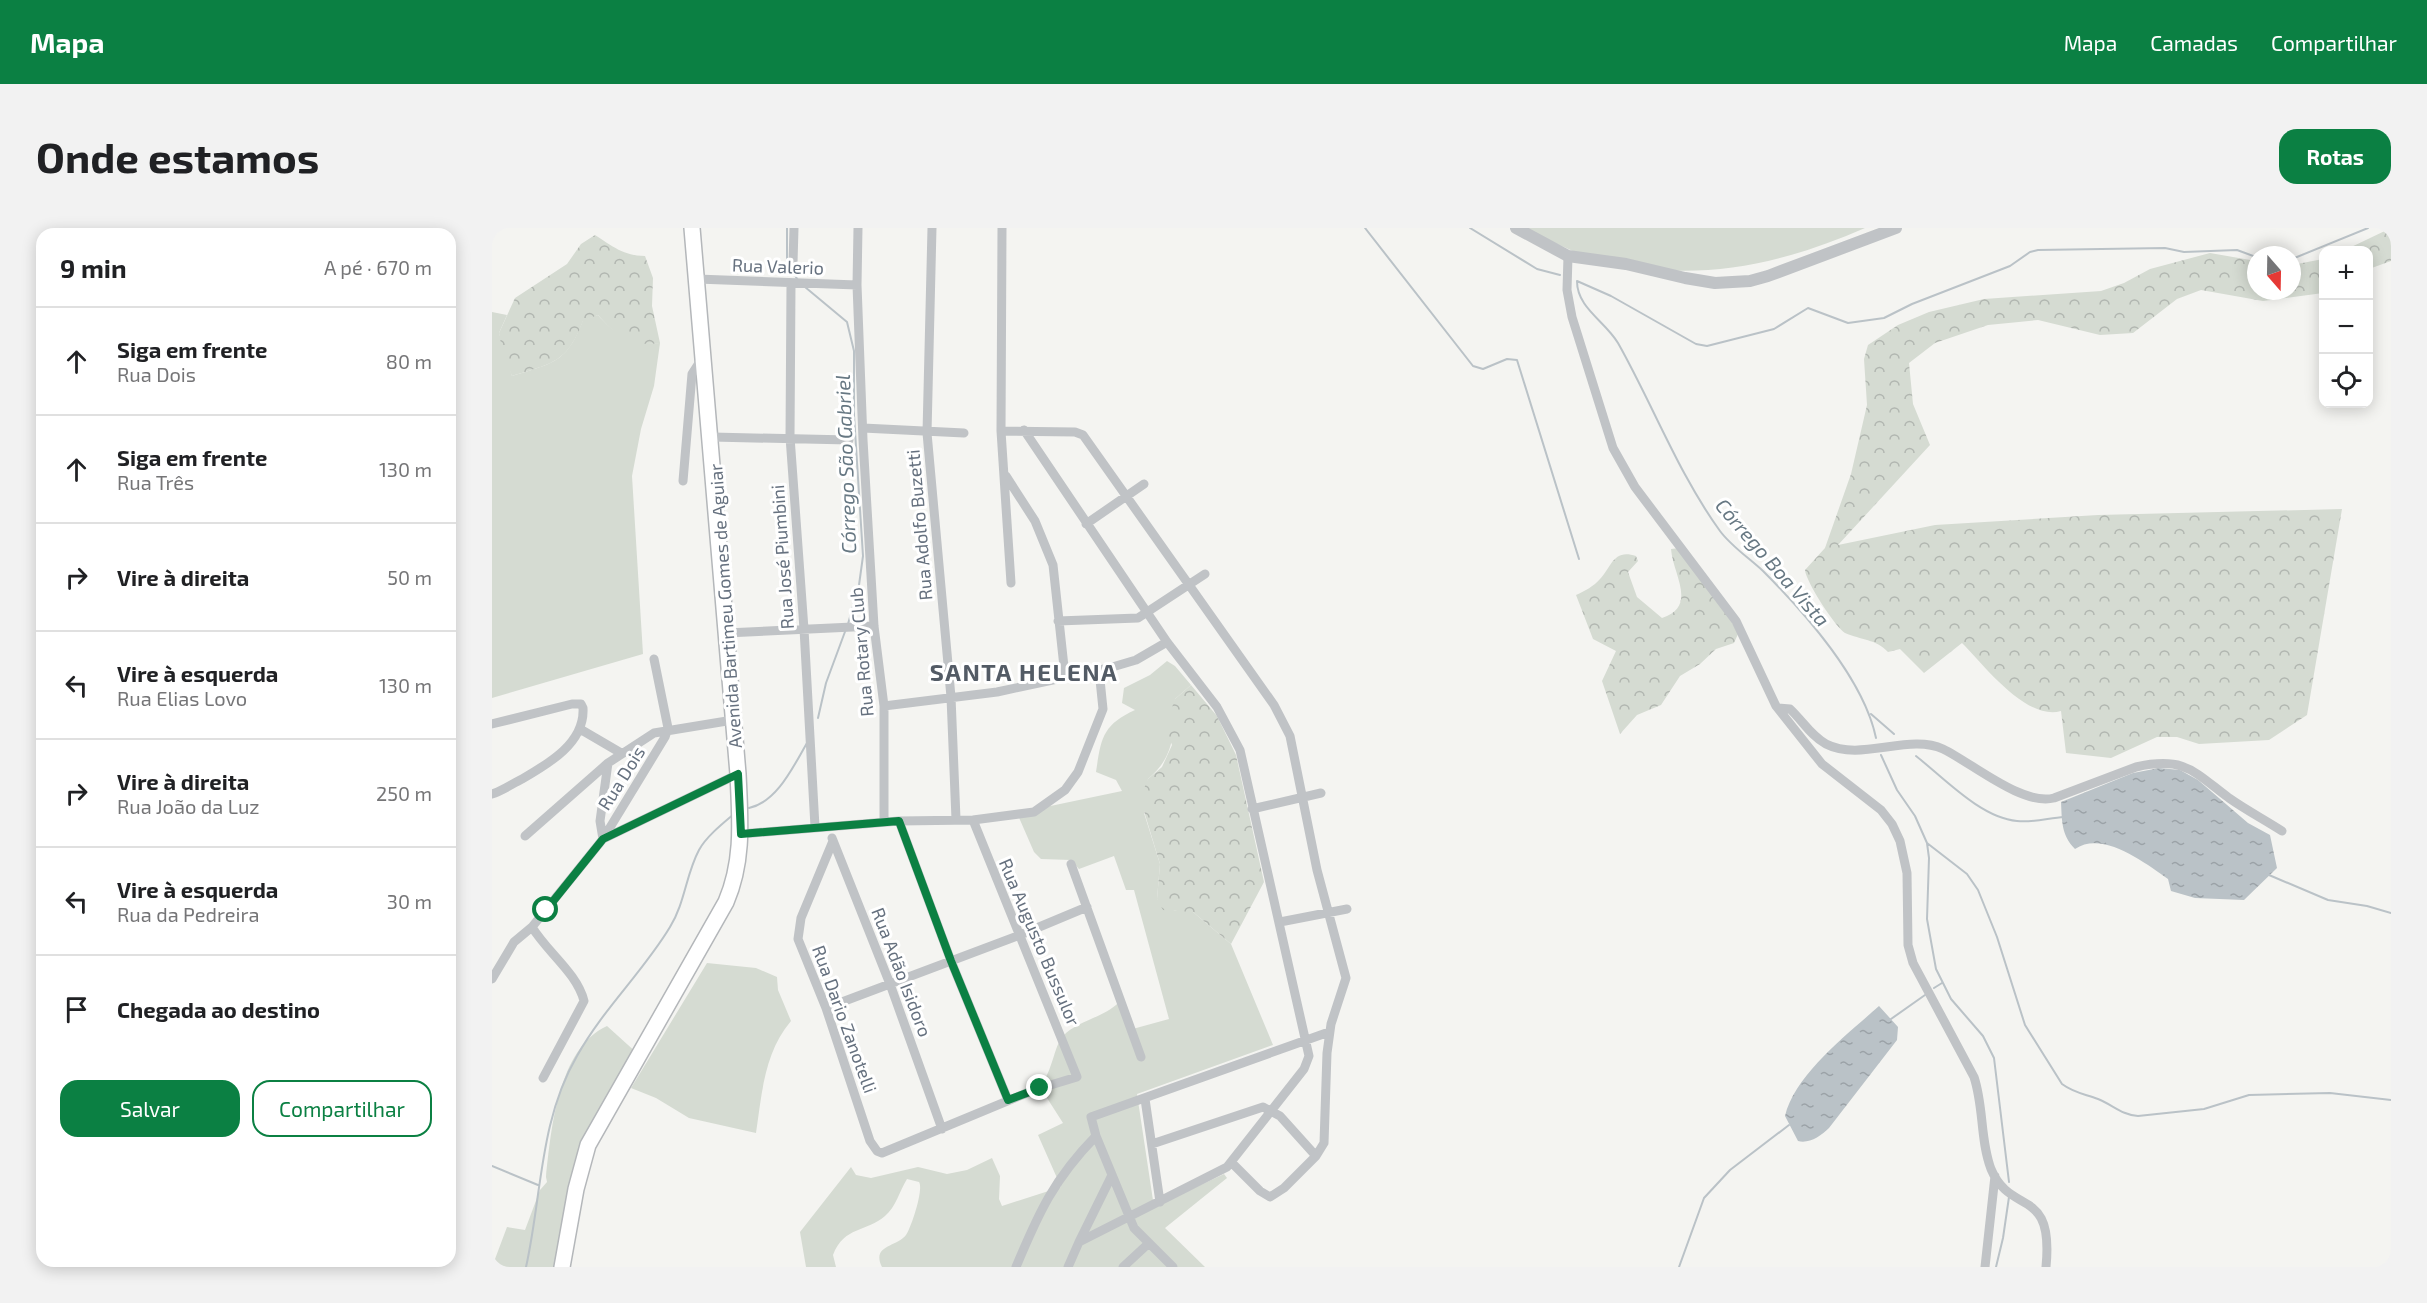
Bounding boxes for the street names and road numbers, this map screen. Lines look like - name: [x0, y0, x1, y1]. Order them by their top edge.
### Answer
- street label: Rua Valerio: [732, 253, 824, 279]
- street label: Rua Adolfo Buzetti: [901, 449, 937, 601]
- street label: Avenida Bartimeu Gomes de Aguiar: [704, 463, 746, 749]
- street label: Rua José Piumbini: [766, 484, 798, 630]
- street label: Rua Rotary Club: [844, 586, 878, 718]
- street label: Rua Dois: [593, 742, 649, 814]
- street label: Rua Augusto Bussulor: [995, 855, 1085, 1029]
- street label: Rua Adão Isidoro: [867, 904, 937, 1040]
- street label: Rua Dario Zanotelli: [808, 942, 882, 1096]

